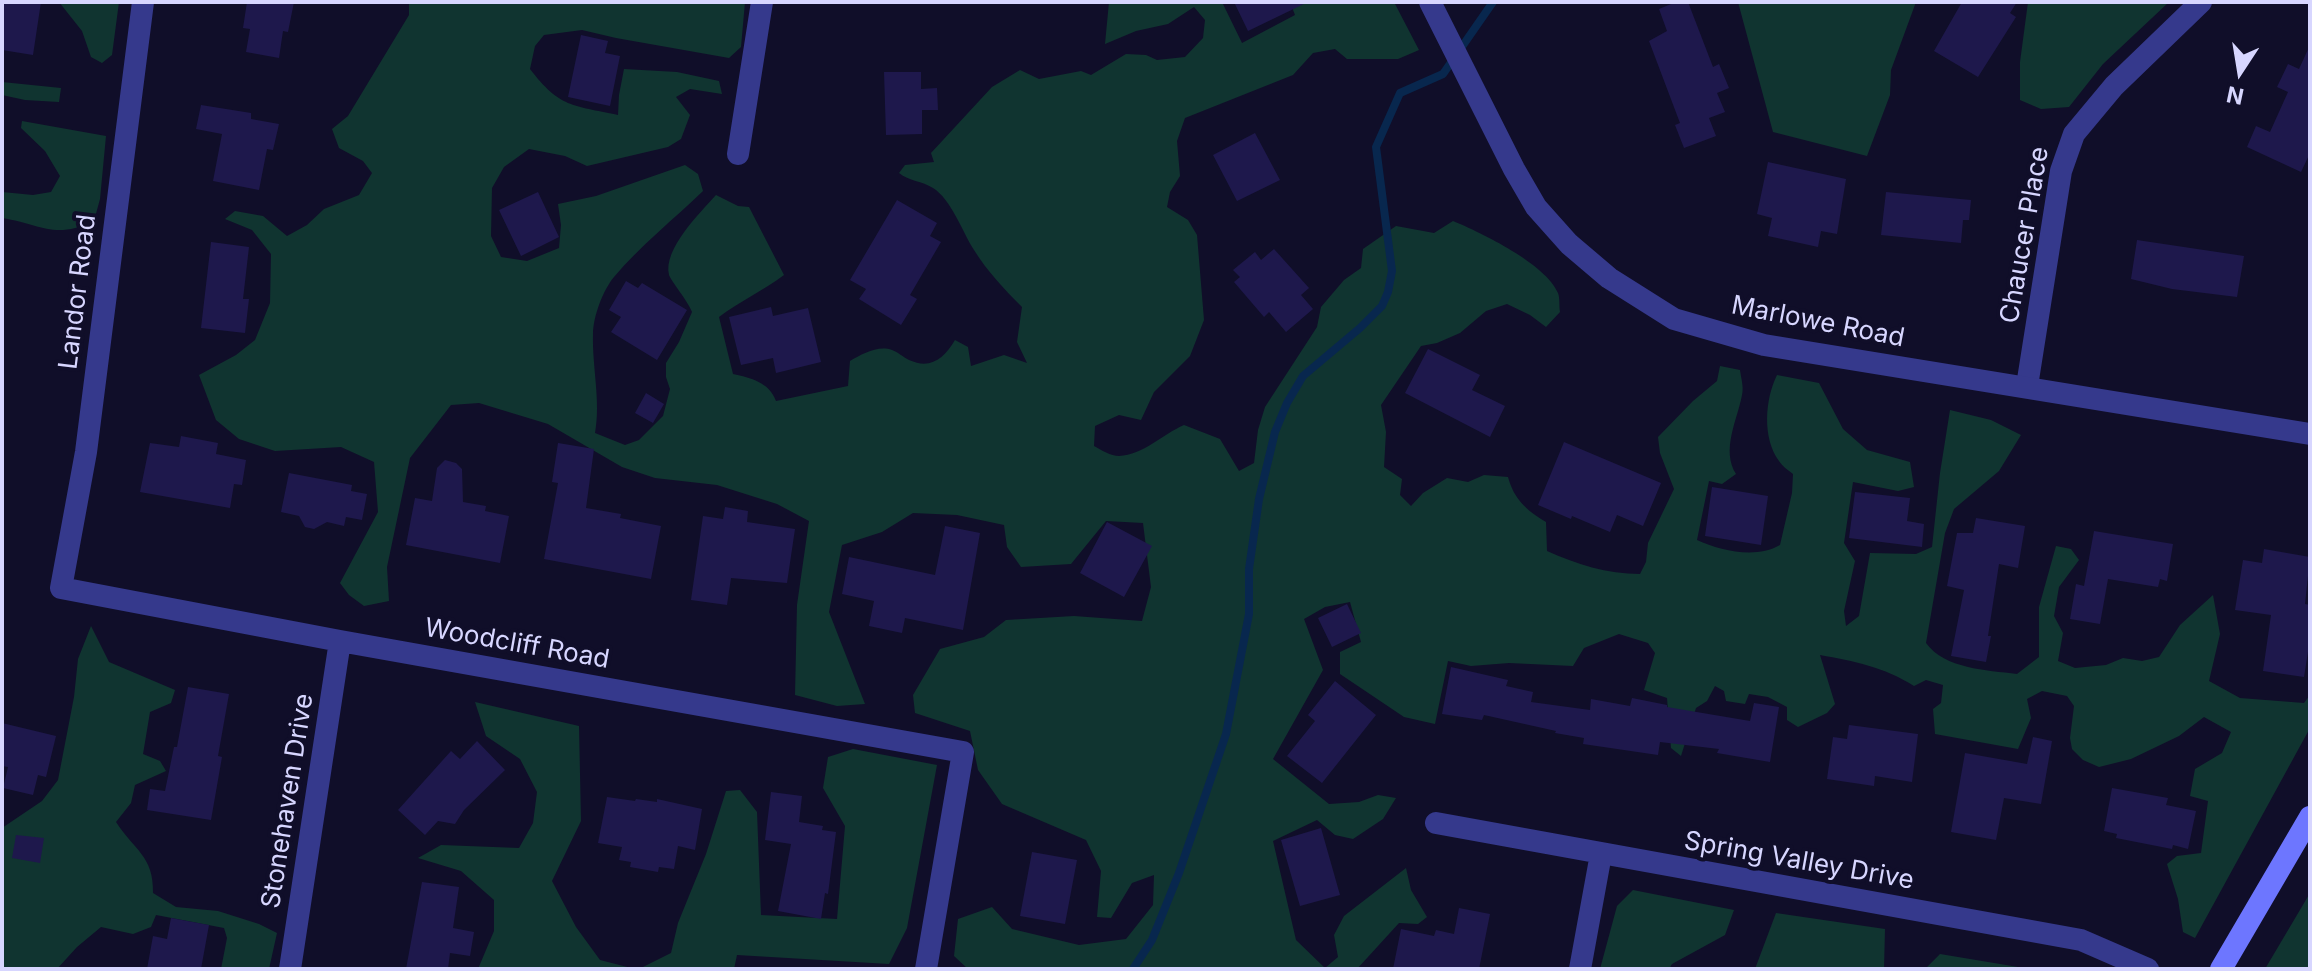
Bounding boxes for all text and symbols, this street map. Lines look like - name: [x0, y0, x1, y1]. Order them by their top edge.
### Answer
- north arrow: [2200, 32, 2280, 112]
- text: N: [2224, 81, 2246, 110]
- street label: Chaucer Place: [1994, 144, 2056, 326]
- street label: Landor Road: [53, 213, 103, 371]
- street label: Marlowe Road: [1729, 290, 1907, 354]
- street label: Woodcliff Road: [422, 612, 612, 676]
- street label: Stonehaven Drive: [256, 691, 320, 911]
- street label: Spring Valley Drive: [1682, 825, 1916, 897]

